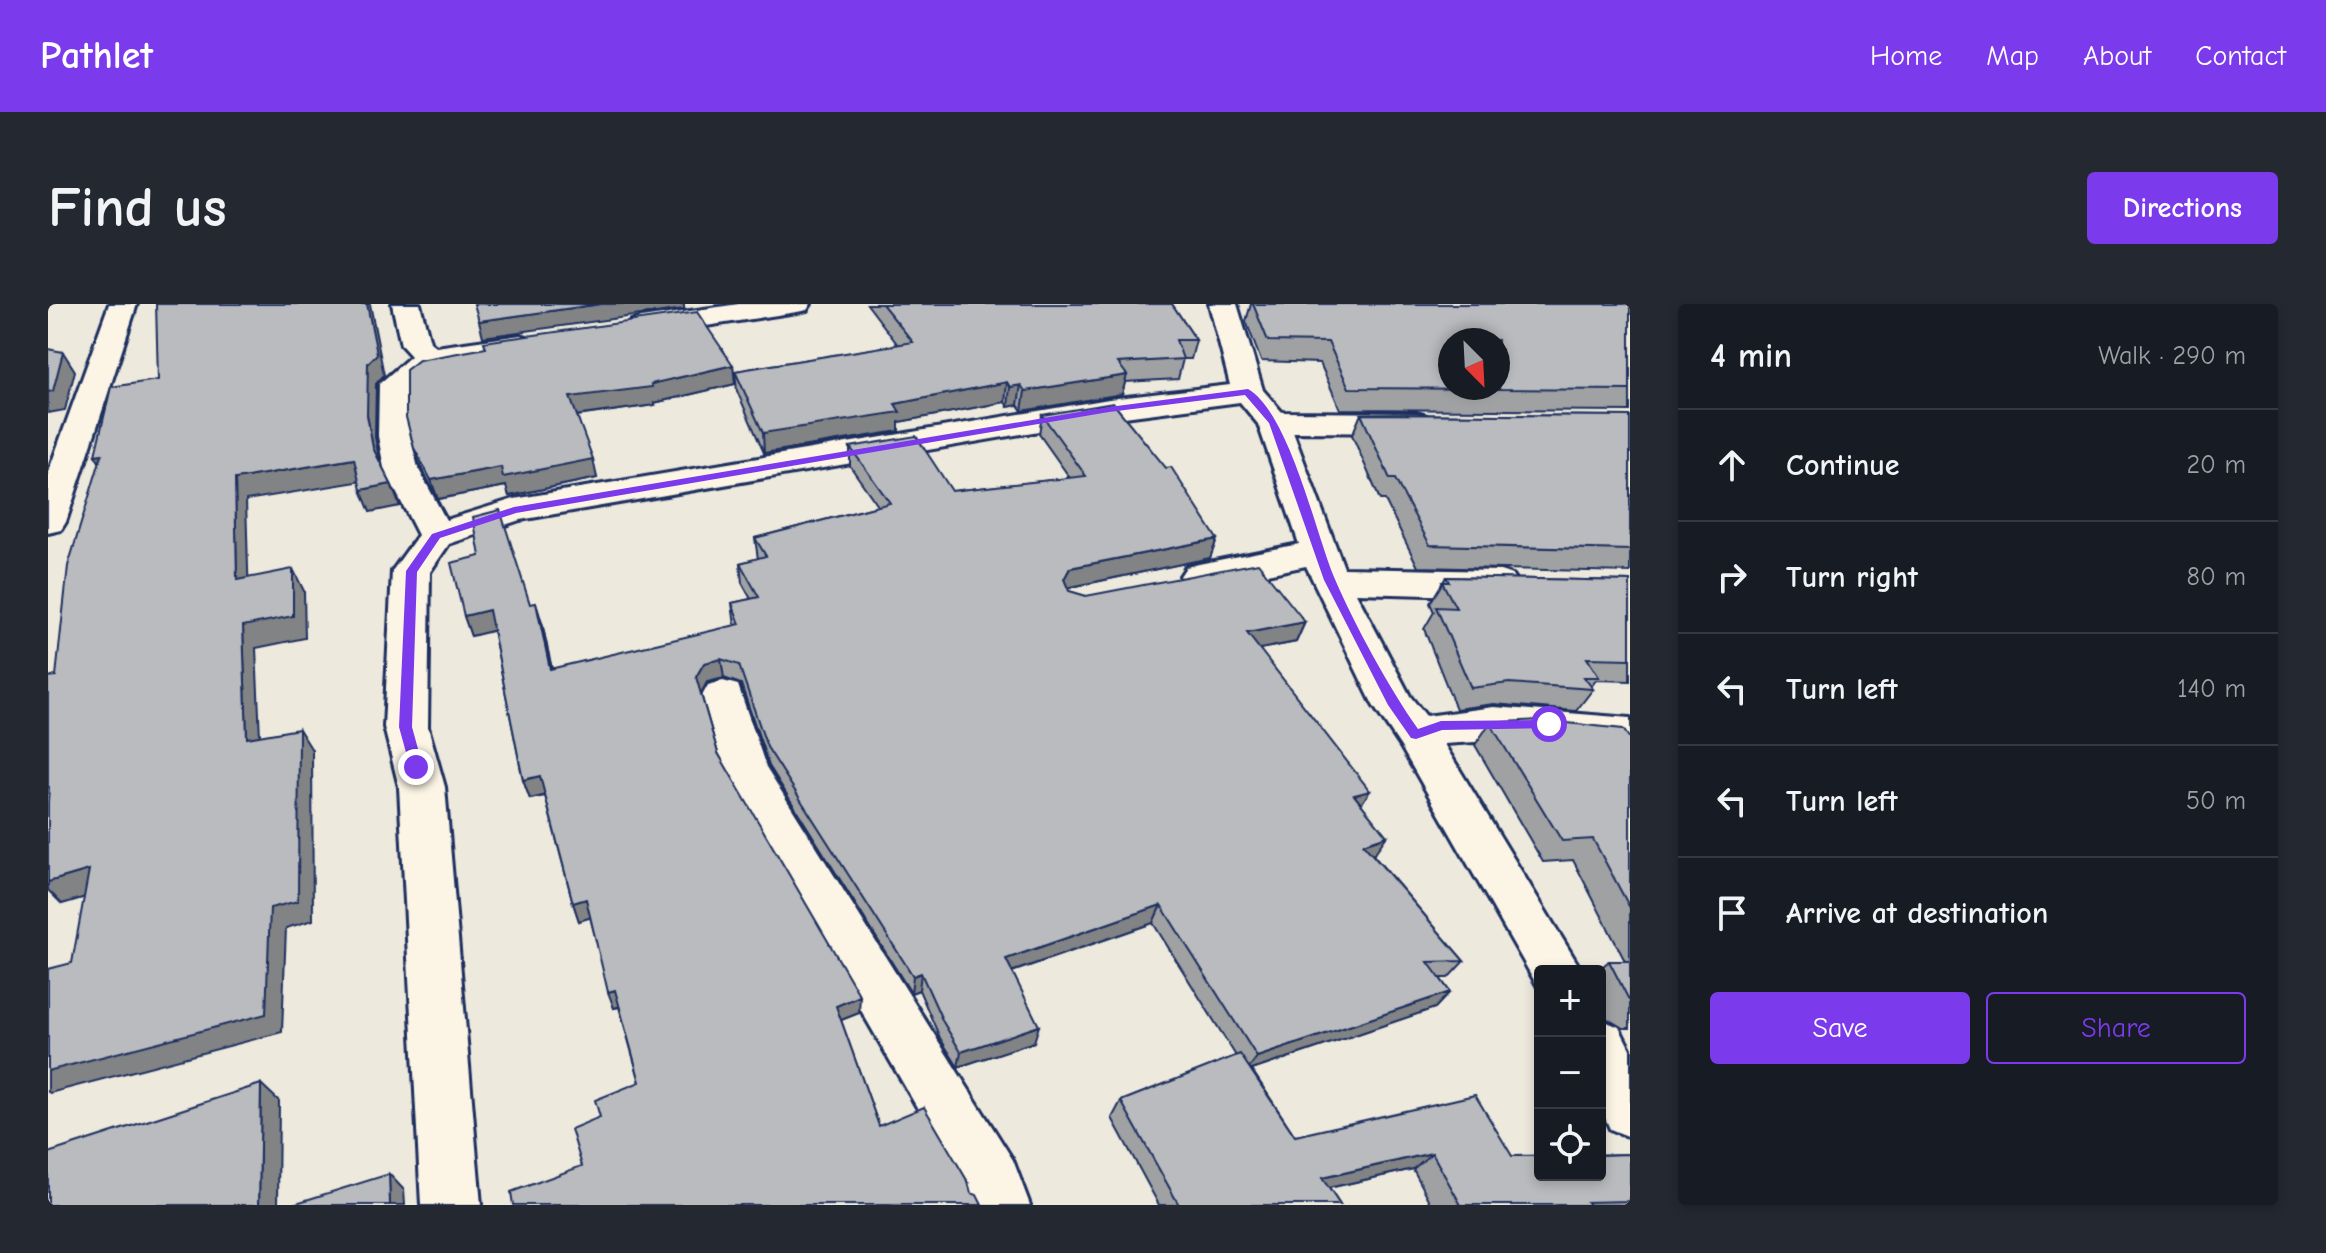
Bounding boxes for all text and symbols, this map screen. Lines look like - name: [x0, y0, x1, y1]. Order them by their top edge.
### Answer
- text: Pathlet: [40, 34, 153, 78]
- text: Home: [1870, 40, 1942, 72]
- text: Map: [1986, 40, 2039, 72]
- text: About: [2083, 40, 2151, 72]
- text: Contact: [2195, 40, 2286, 72]
- button: Directions: [2087, 172, 2278, 244]
- text: Find us: [48, 176, 227, 240]
- north arrow: [1438, 328, 1510, 400]
- text: 4 min: [1710, 336, 1792, 376]
- text: Walk · 290 m: [2098, 341, 2246, 371]
- icon: ahead: [1710, 443, 1754, 487]
- text: Continue: [1786, 448, 1900, 483]
- text: 20 m: [2186, 450, 2246, 480]
- icon: right: [1710, 555, 1754, 599]
- text: Turn right: [1786, 560, 1918, 595]
- text: 80 m: [2187, 562, 2246, 592]
- icon: left: [1710, 667, 1754, 711]
- text: Turn left: [1786, 672, 1898, 707]
- text: 140 m: [2177, 674, 2246, 704]
- route start: [1531, 706, 1567, 742]
- route end: [398, 749, 434, 785]
- icon: left: [1710, 779, 1754, 823]
- text: Turn left: [1786, 784, 1898, 819]
- text: 50 m: [2186, 786, 2246, 816]
- icon: arrive: [1710, 891, 1754, 935]
- text: Arrive at destination: [1786, 896, 2048, 931]
- map controls: [1534, 965, 1606, 1181]
- button: +: [1534, 965, 1606, 1037]
- button: Save: [1710, 992, 1970, 1064]
- button: Share: [1986, 992, 2246, 1064]
- button: −: [1534, 1037, 1606, 1109]
- button: locate: [1534, 1109, 1606, 1181]

